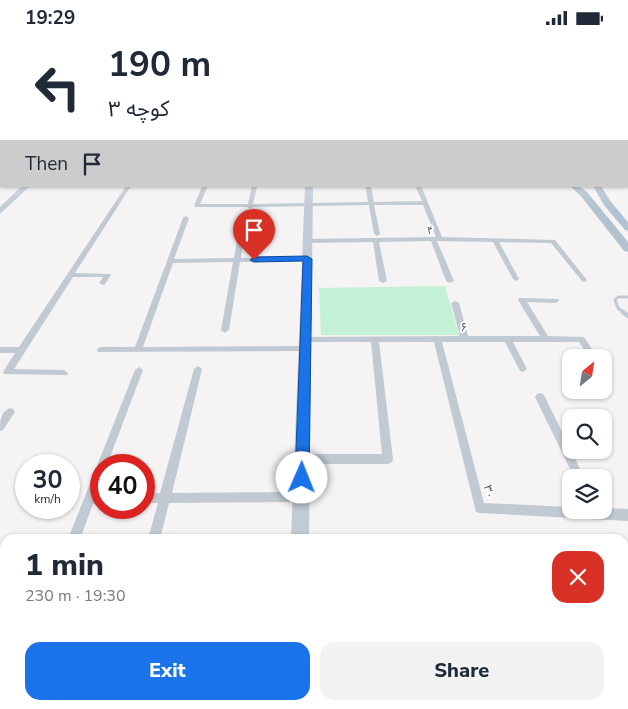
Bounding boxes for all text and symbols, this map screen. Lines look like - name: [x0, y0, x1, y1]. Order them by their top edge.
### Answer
- text: 19:29: [25, 5, 75, 31]
- text: 190 m: [108, 41, 211, 88]
- icon: left: [25, 55, 90, 120]
- text: کوچه ۳: [108, 94, 169, 124]
- icon: arrive: [78, 150, 106, 178]
- text: Then: [25, 151, 68, 177]
- pin: [233, 209, 275, 260]
- icon: arrive: [240, 216, 268, 244]
- street label: ۴: [426, 223, 434, 238]
- street label: ۶: [461, 319, 467, 335]
- north arrow: [562, 349, 612, 399]
- map controls: [562, 349, 612, 519]
- button: search: [562, 409, 612, 459]
- position arrow: [275, 451, 327, 503]
- speed limit sign: 40: [90, 454, 155, 519]
- text: 30: [32, 463, 63, 497]
- button: layers: [562, 469, 612, 519]
- street label: ۳۰: [480, 483, 498, 501]
- text: km/h: [34, 491, 61, 507]
- text: 1 min: [25, 545, 104, 586]
- button: close: [552, 551, 604, 603]
- text: 230 m · 19:30: [25, 585, 126, 607]
- button: Exit: [25, 642, 310, 700]
- button: Share: [320, 642, 604, 700]

